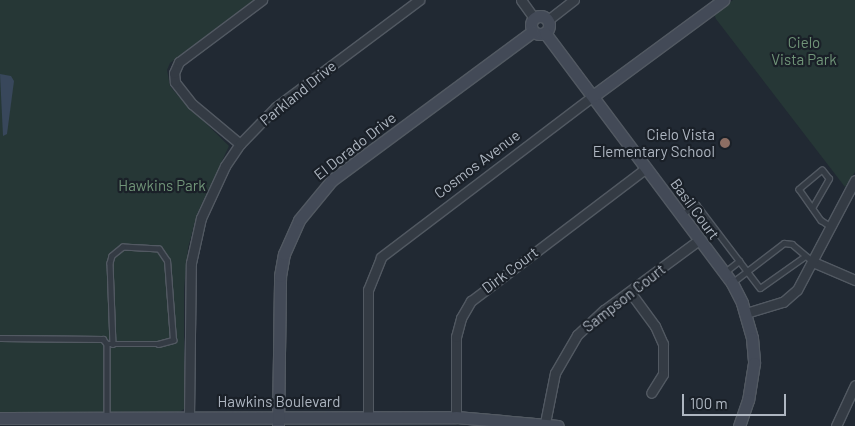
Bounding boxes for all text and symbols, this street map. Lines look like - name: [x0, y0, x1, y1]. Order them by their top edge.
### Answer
- park label: Cielo Vista Park: [771, 33, 837, 68]
- street label: Parkland Drive: [256, 57, 340, 129]
- street label: El Dorado Drive: [311, 108, 399, 184]
- place label: Cielo Vista Elementary School: [593, 125, 715, 160]
- street label: Cosmos Avenue: [431, 126, 523, 202]
- marker: Cielo Vista Elementary School: [719, 137, 731, 149]
- street label: Basil Court: [667, 175, 723, 243]
- park label: Hawkins Park: [118, 177, 206, 195]
- street label: Dirk Court: [478, 243, 542, 297]
- street label: Sampson Court: [579, 260, 669, 336]
- scale bar: [685, 384, 789, 416]
- street label: Hawkins Boulevard: [218, 393, 340, 411]
- text: 100 m: [690, 394, 728, 412]

